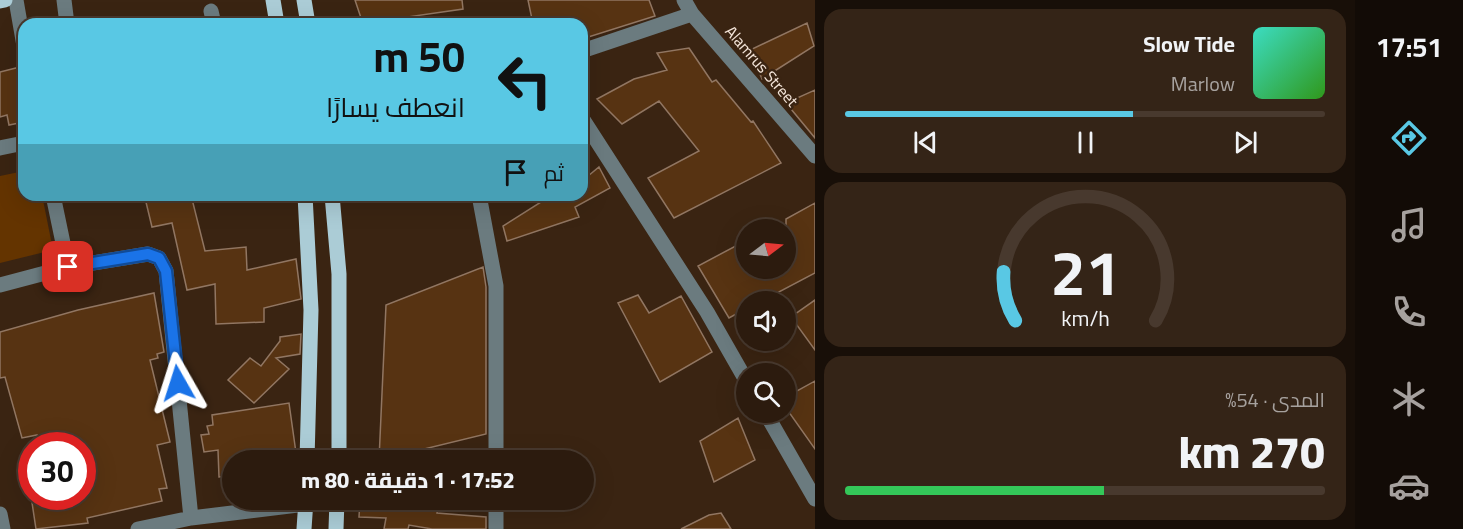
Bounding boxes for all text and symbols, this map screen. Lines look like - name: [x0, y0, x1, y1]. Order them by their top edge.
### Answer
- text: 50 m: [374, 17, 465, 96]
- street label: Alamrus Street: [718, 18, 807, 114]
- text: 17:51: [1376, 22, 1442, 72]
- text: Slow Tide: [1143, 23, 1235, 65]
- icon: left: [486, 42, 564, 120]
- text: Marlow: [1171, 65, 1235, 102]
- text: انعطف يسارًا: [326, 82, 465, 132]
- icon: directions: [1388, 117, 1430, 159]
- icon: previous: [909, 126, 942, 159]
- icon: pause: [1069, 126, 1102, 159]
- icon: next: [1229, 126, 1262, 159]
- text: ثم: [544, 152, 564, 194]
- icon: arrive: [499, 156, 532, 189]
- icon: music: [1388, 204, 1430, 246]
- text: 21: [1050, 215, 1120, 332]
- north arrow: [736, 219, 796, 279]
- map controls: [736, 219, 796, 423]
- pin: [42, 241, 93, 292]
- icon: arrive: [51, 250, 84, 283]
- button: sound: [736, 291, 796, 351]
- icon: phone: [1388, 291, 1430, 333]
- text: km/h: [1061, 299, 1109, 339]
- position arrow: [146, 351, 210, 415]
- button: search: [736, 363, 796, 423]
- icon: climate: [1388, 378, 1430, 420]
- text: المدى · 54%: [1225, 381, 1325, 418]
- text: 270 km: [1179, 409, 1325, 494]
- speed limit sign: 30: [18, 432, 96, 510]
- text: 17:52 · 1 دقيقة · 80 m: [301, 459, 515, 501]
- icon: car: [1388, 465, 1430, 507]

